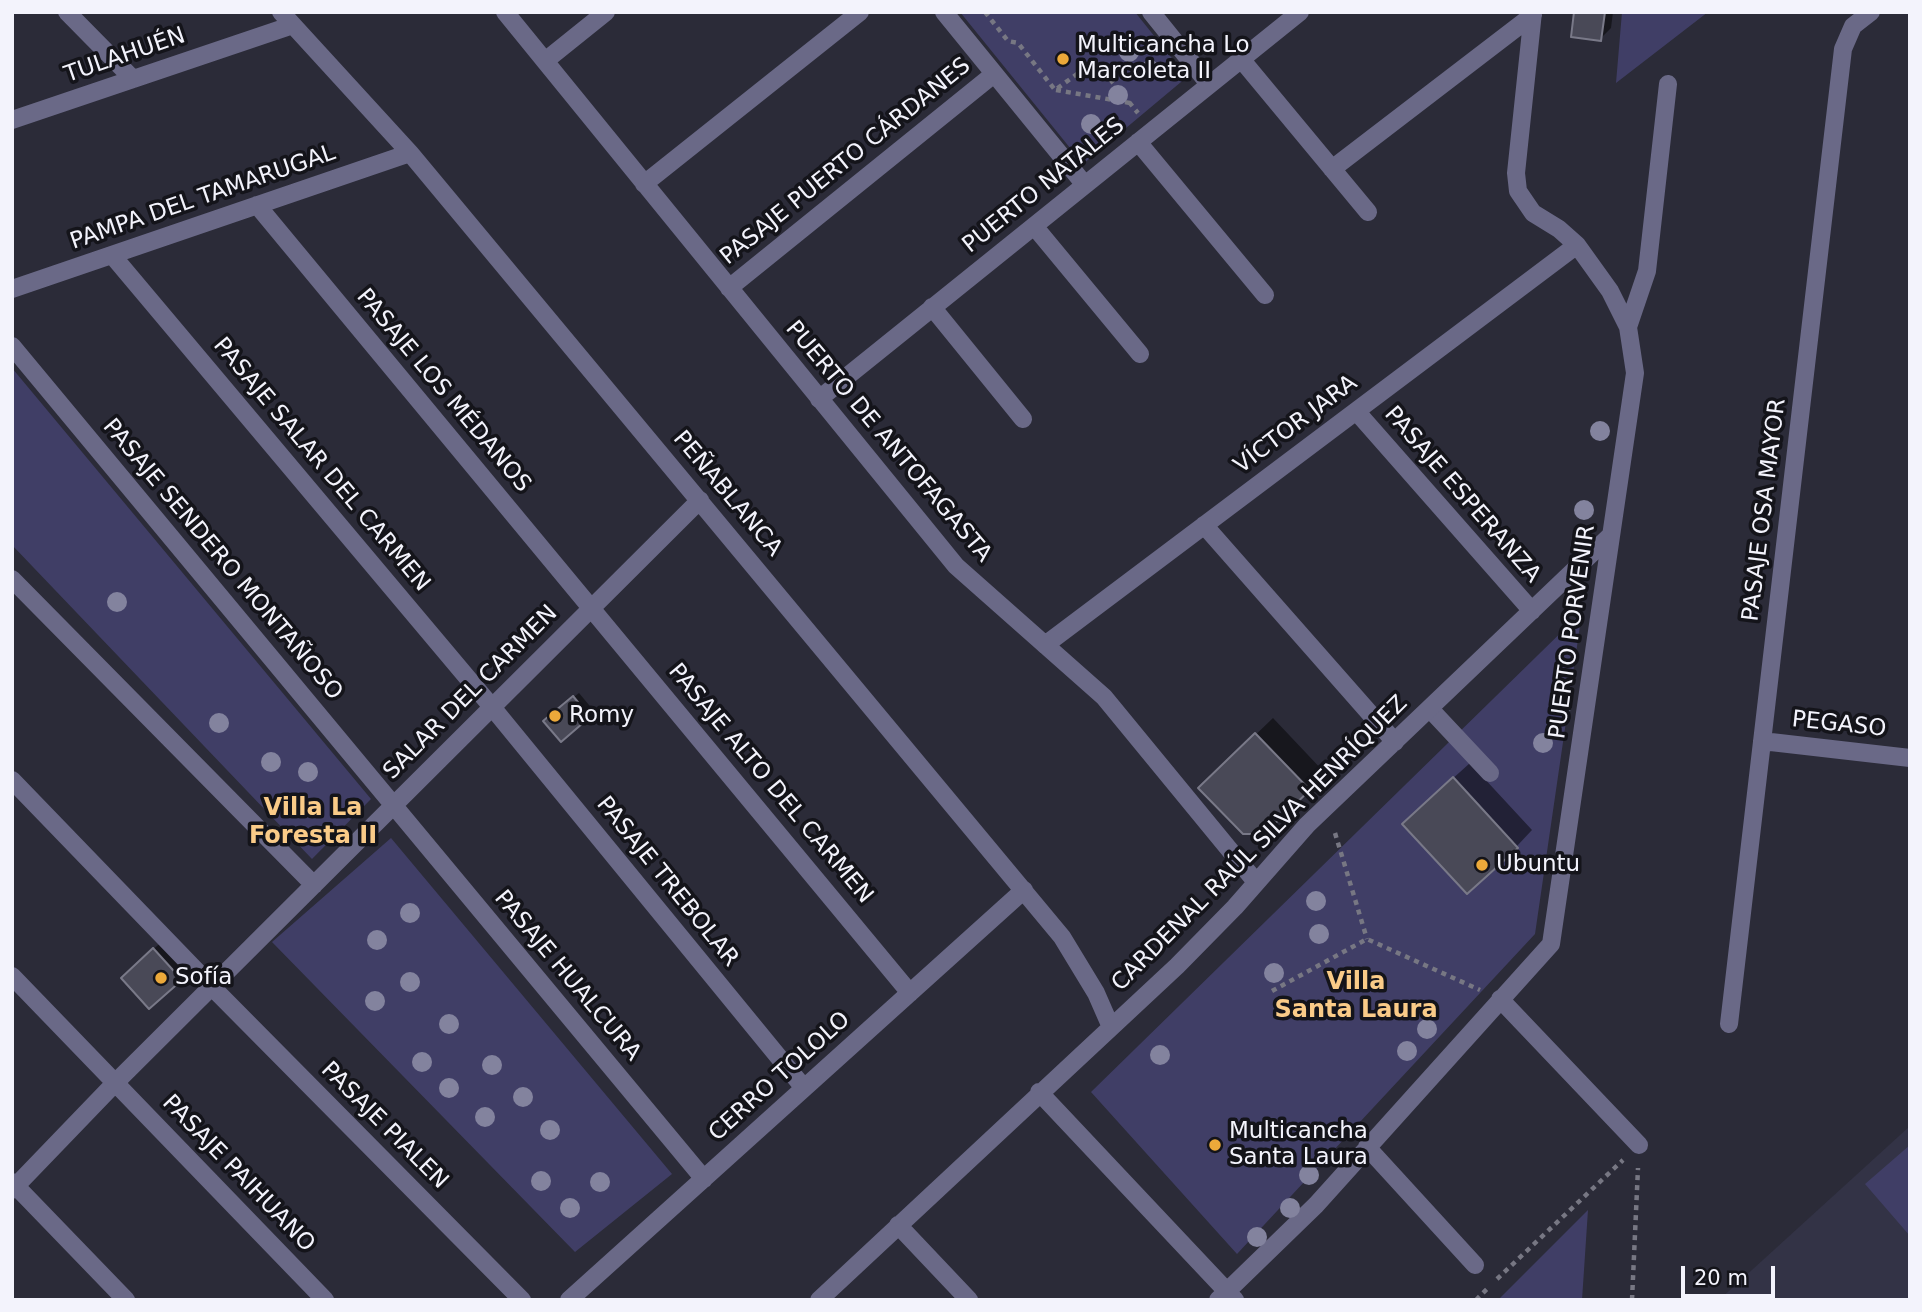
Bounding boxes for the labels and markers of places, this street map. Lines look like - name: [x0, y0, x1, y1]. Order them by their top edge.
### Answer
- place label: Multicancha Lo Marcoleta II: [1077, 32, 1250, 86]
- marker: Multicancha Lo Marcoleta II: [1055, 51, 1071, 67]
- place label: Romy: [569, 702, 634, 730]
- marker: Romy: [547, 708, 563, 724]
- place label: Ubuntu: [1496, 851, 1580, 879]
- marker: Ubuntu: [1474, 857, 1490, 873]
- place label: Sofía: [175, 964, 232, 992]
- marker: Sofía: [153, 970, 169, 986]
- place label: Multicancha Santa Laura: [1229, 1118, 1368, 1172]
- marker: Multicancha Santa Laura: [1207, 1137, 1223, 1153]

